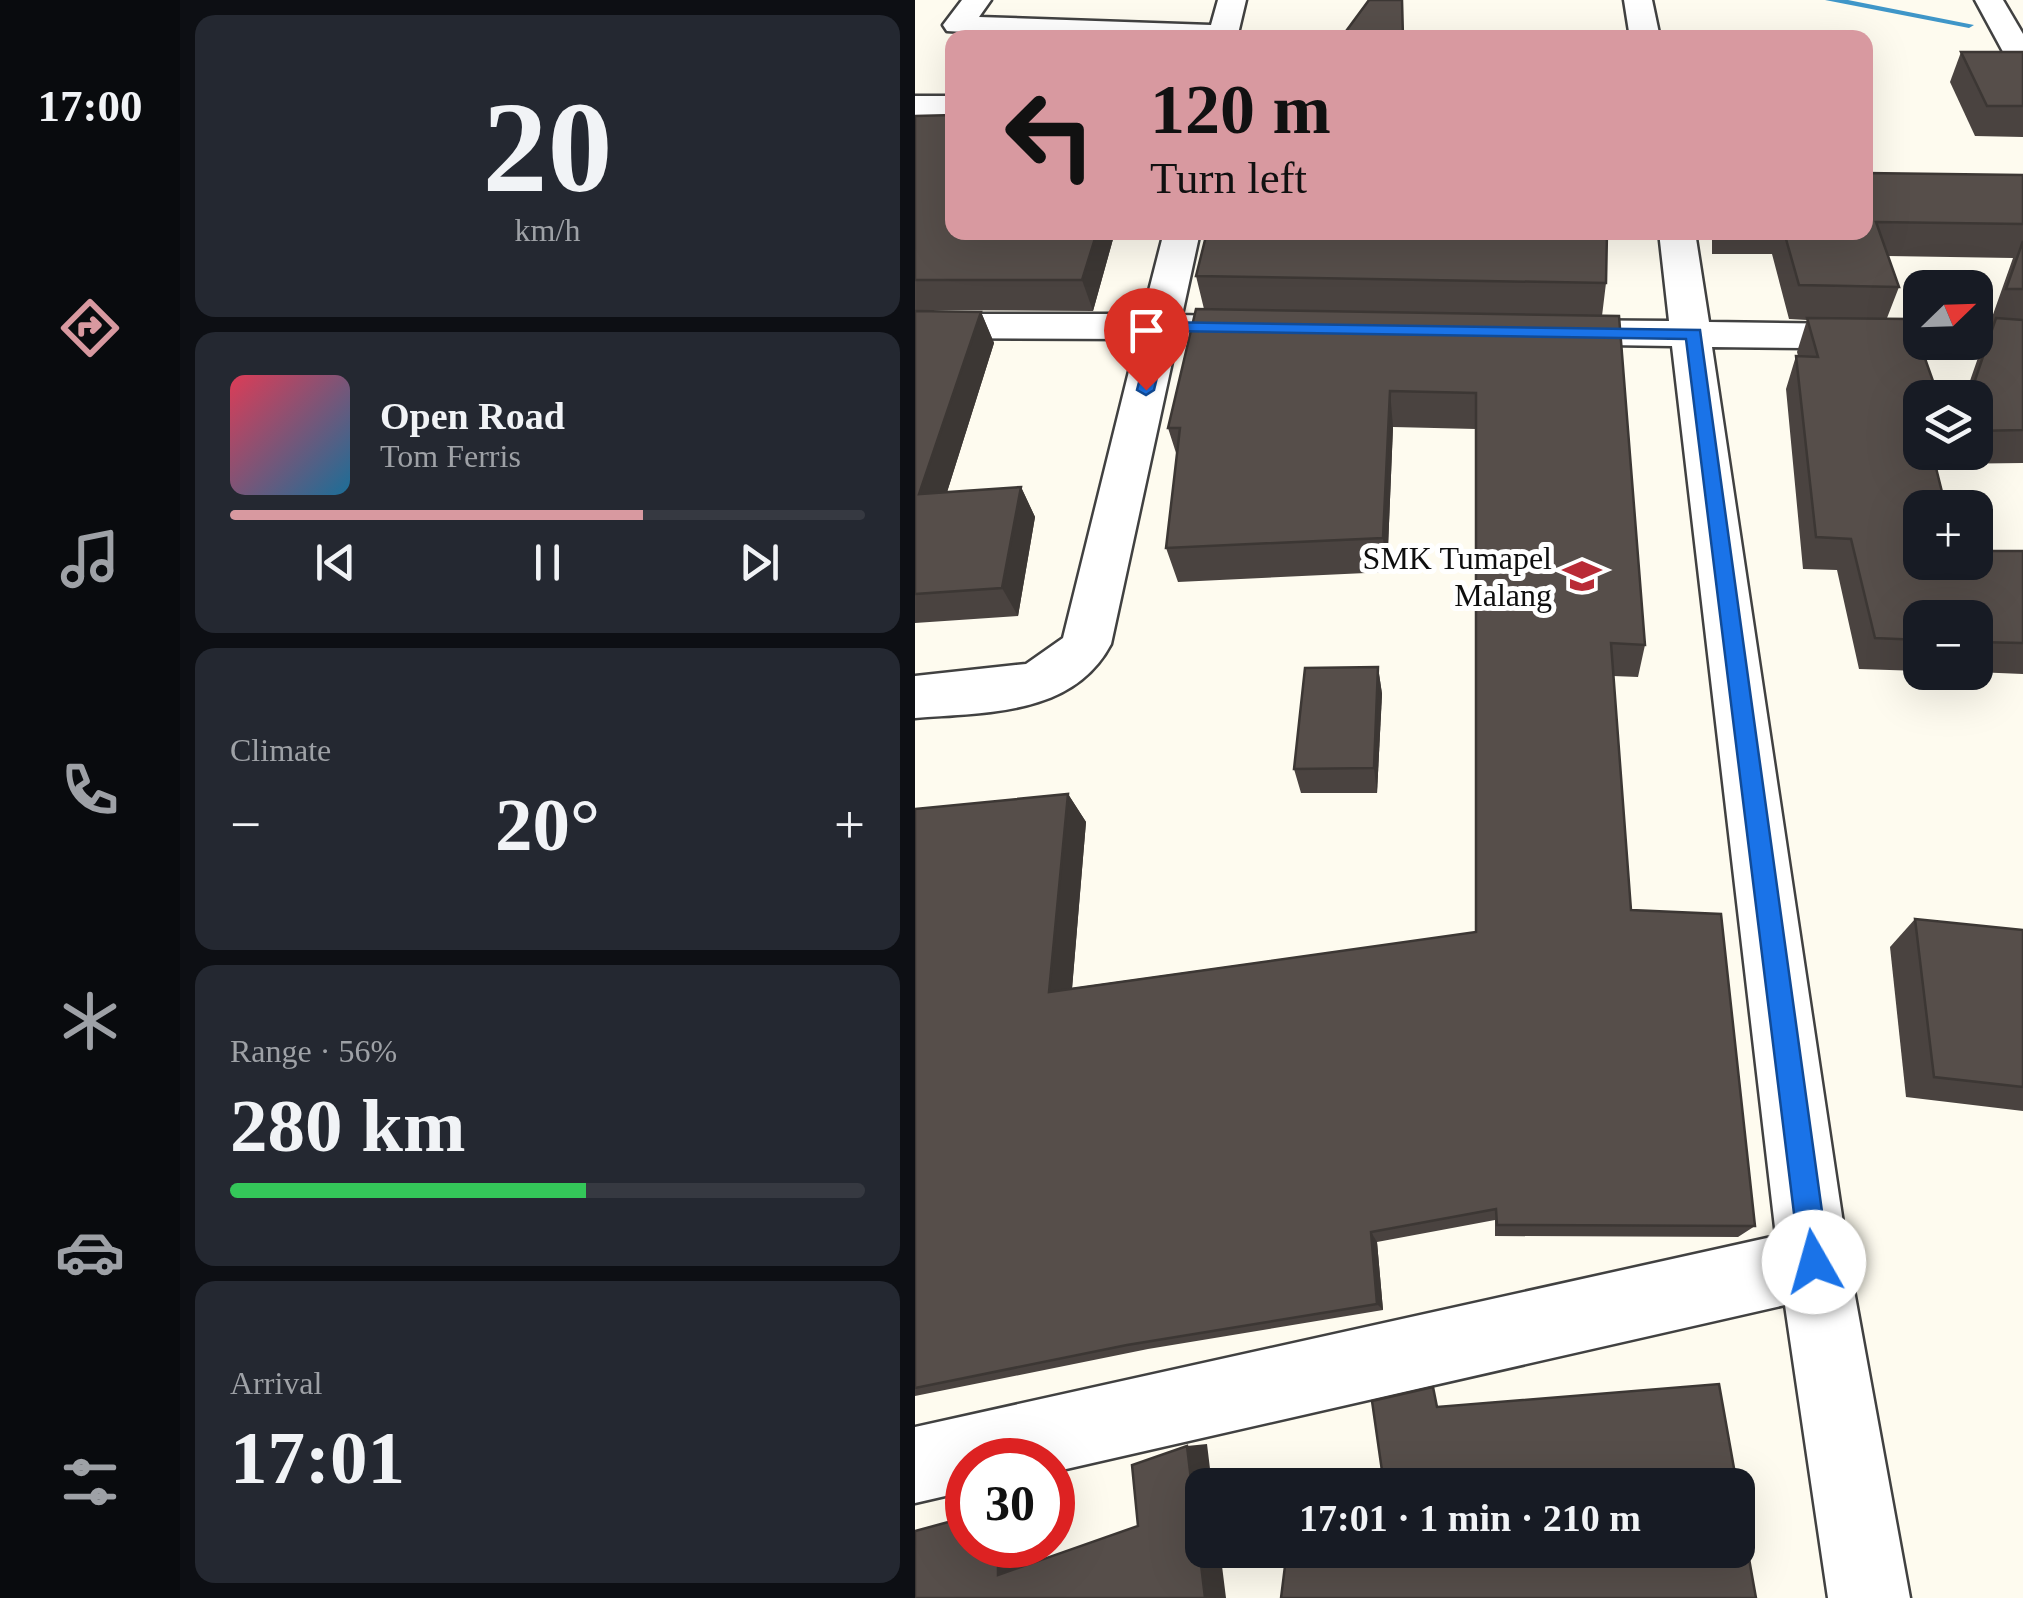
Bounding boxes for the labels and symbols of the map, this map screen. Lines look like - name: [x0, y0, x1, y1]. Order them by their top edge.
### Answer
- north arrow: [1903, 270, 1993, 360]
- pin: [1104, 288, 1189, 391]
- place label: SMK Tumapel Malang: [1363, 540, 1552, 613]
- school or university icon: SMK Tumapel Malang: [1561, 555, 1603, 597]
- position arrow: [1762, 1210, 1866, 1314]
- speed limit sign: 30: [945, 1438, 1075, 1568]

